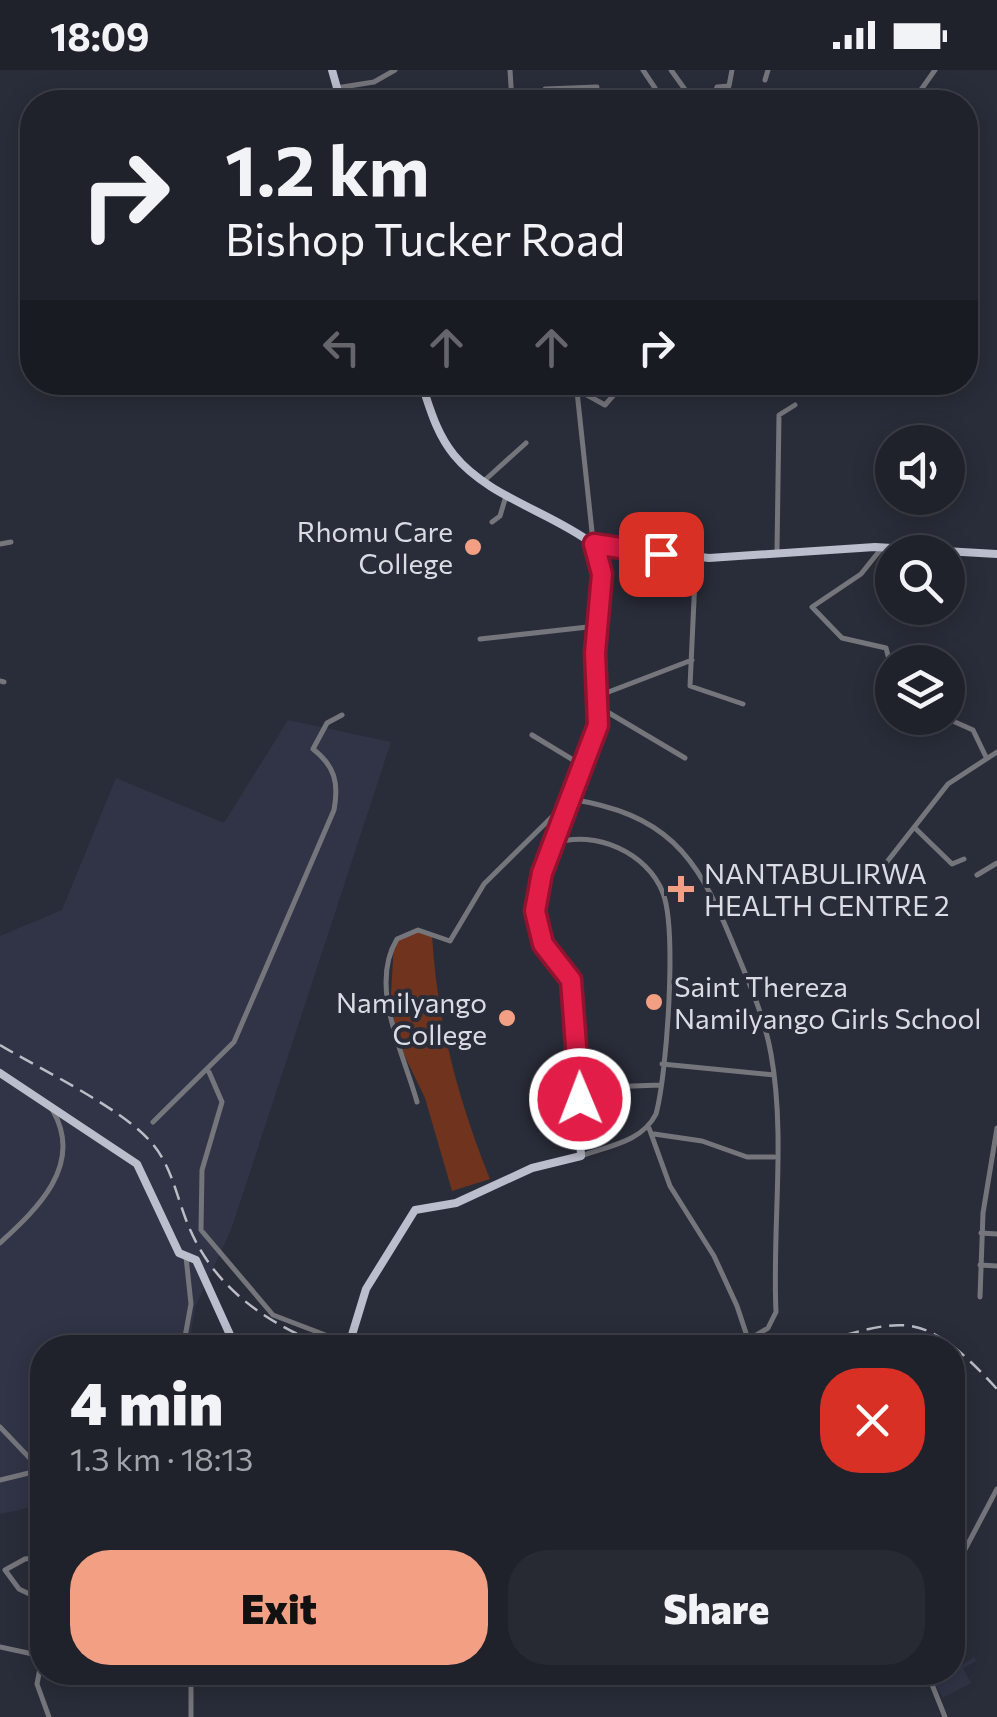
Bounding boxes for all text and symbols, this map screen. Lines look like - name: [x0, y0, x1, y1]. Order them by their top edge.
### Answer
- text: 18:09: [50, 12, 149, 59]
- text: 1.2 km: [225, 125, 430, 210]
- icon: right: [60, 130, 190, 260]
- text: Bishop Tucker Road: [225, 210, 625, 265]
- icon: left: [314, 320, 369, 375]
- icon: ahead: [419, 320, 474, 375]
- icon: ahead: [524, 320, 579, 375]
- icon: right: [629, 320, 684, 375]
- map controls: [875, 425, 965, 735]
- button: sound: [875, 425, 965, 515]
- pin: [619, 512, 704, 597]
- place label: Rhomu Care College: [297, 514, 453, 580]
- icon: arrive: [634, 527, 689, 582]
- button: search: [875, 535, 965, 625]
- marker: Rhomu Care College: [462, 536, 484, 558]
- button: layers: [875, 645, 965, 735]
- place label: NANTABULIRWA HEALTH CENTRE 2: [704, 856, 950, 922]
- marker: NANTABULIRWA HEALTH CENTRE 2: [668, 876, 694, 902]
- place label: Saint Thereza Namilyango Girls School: [674, 969, 981, 1035]
- place label: Namilyango College: [336, 985, 487, 1051]
- marker: Saint Thereza Namilyango Girls School: [643, 991, 665, 1013]
- marker: Namilyango College: [496, 1007, 518, 1029]
- position arrow: [528, 1047, 632, 1151]
- text: 4 min: [70, 1364, 223, 1437]
- button: close: [820, 1368, 925, 1473]
- text: 1.3 km · 18:13: [70, 1438, 253, 1478]
- button: Exit: [70, 1550, 488, 1665]
- button: Share: [508, 1550, 925, 1665]

